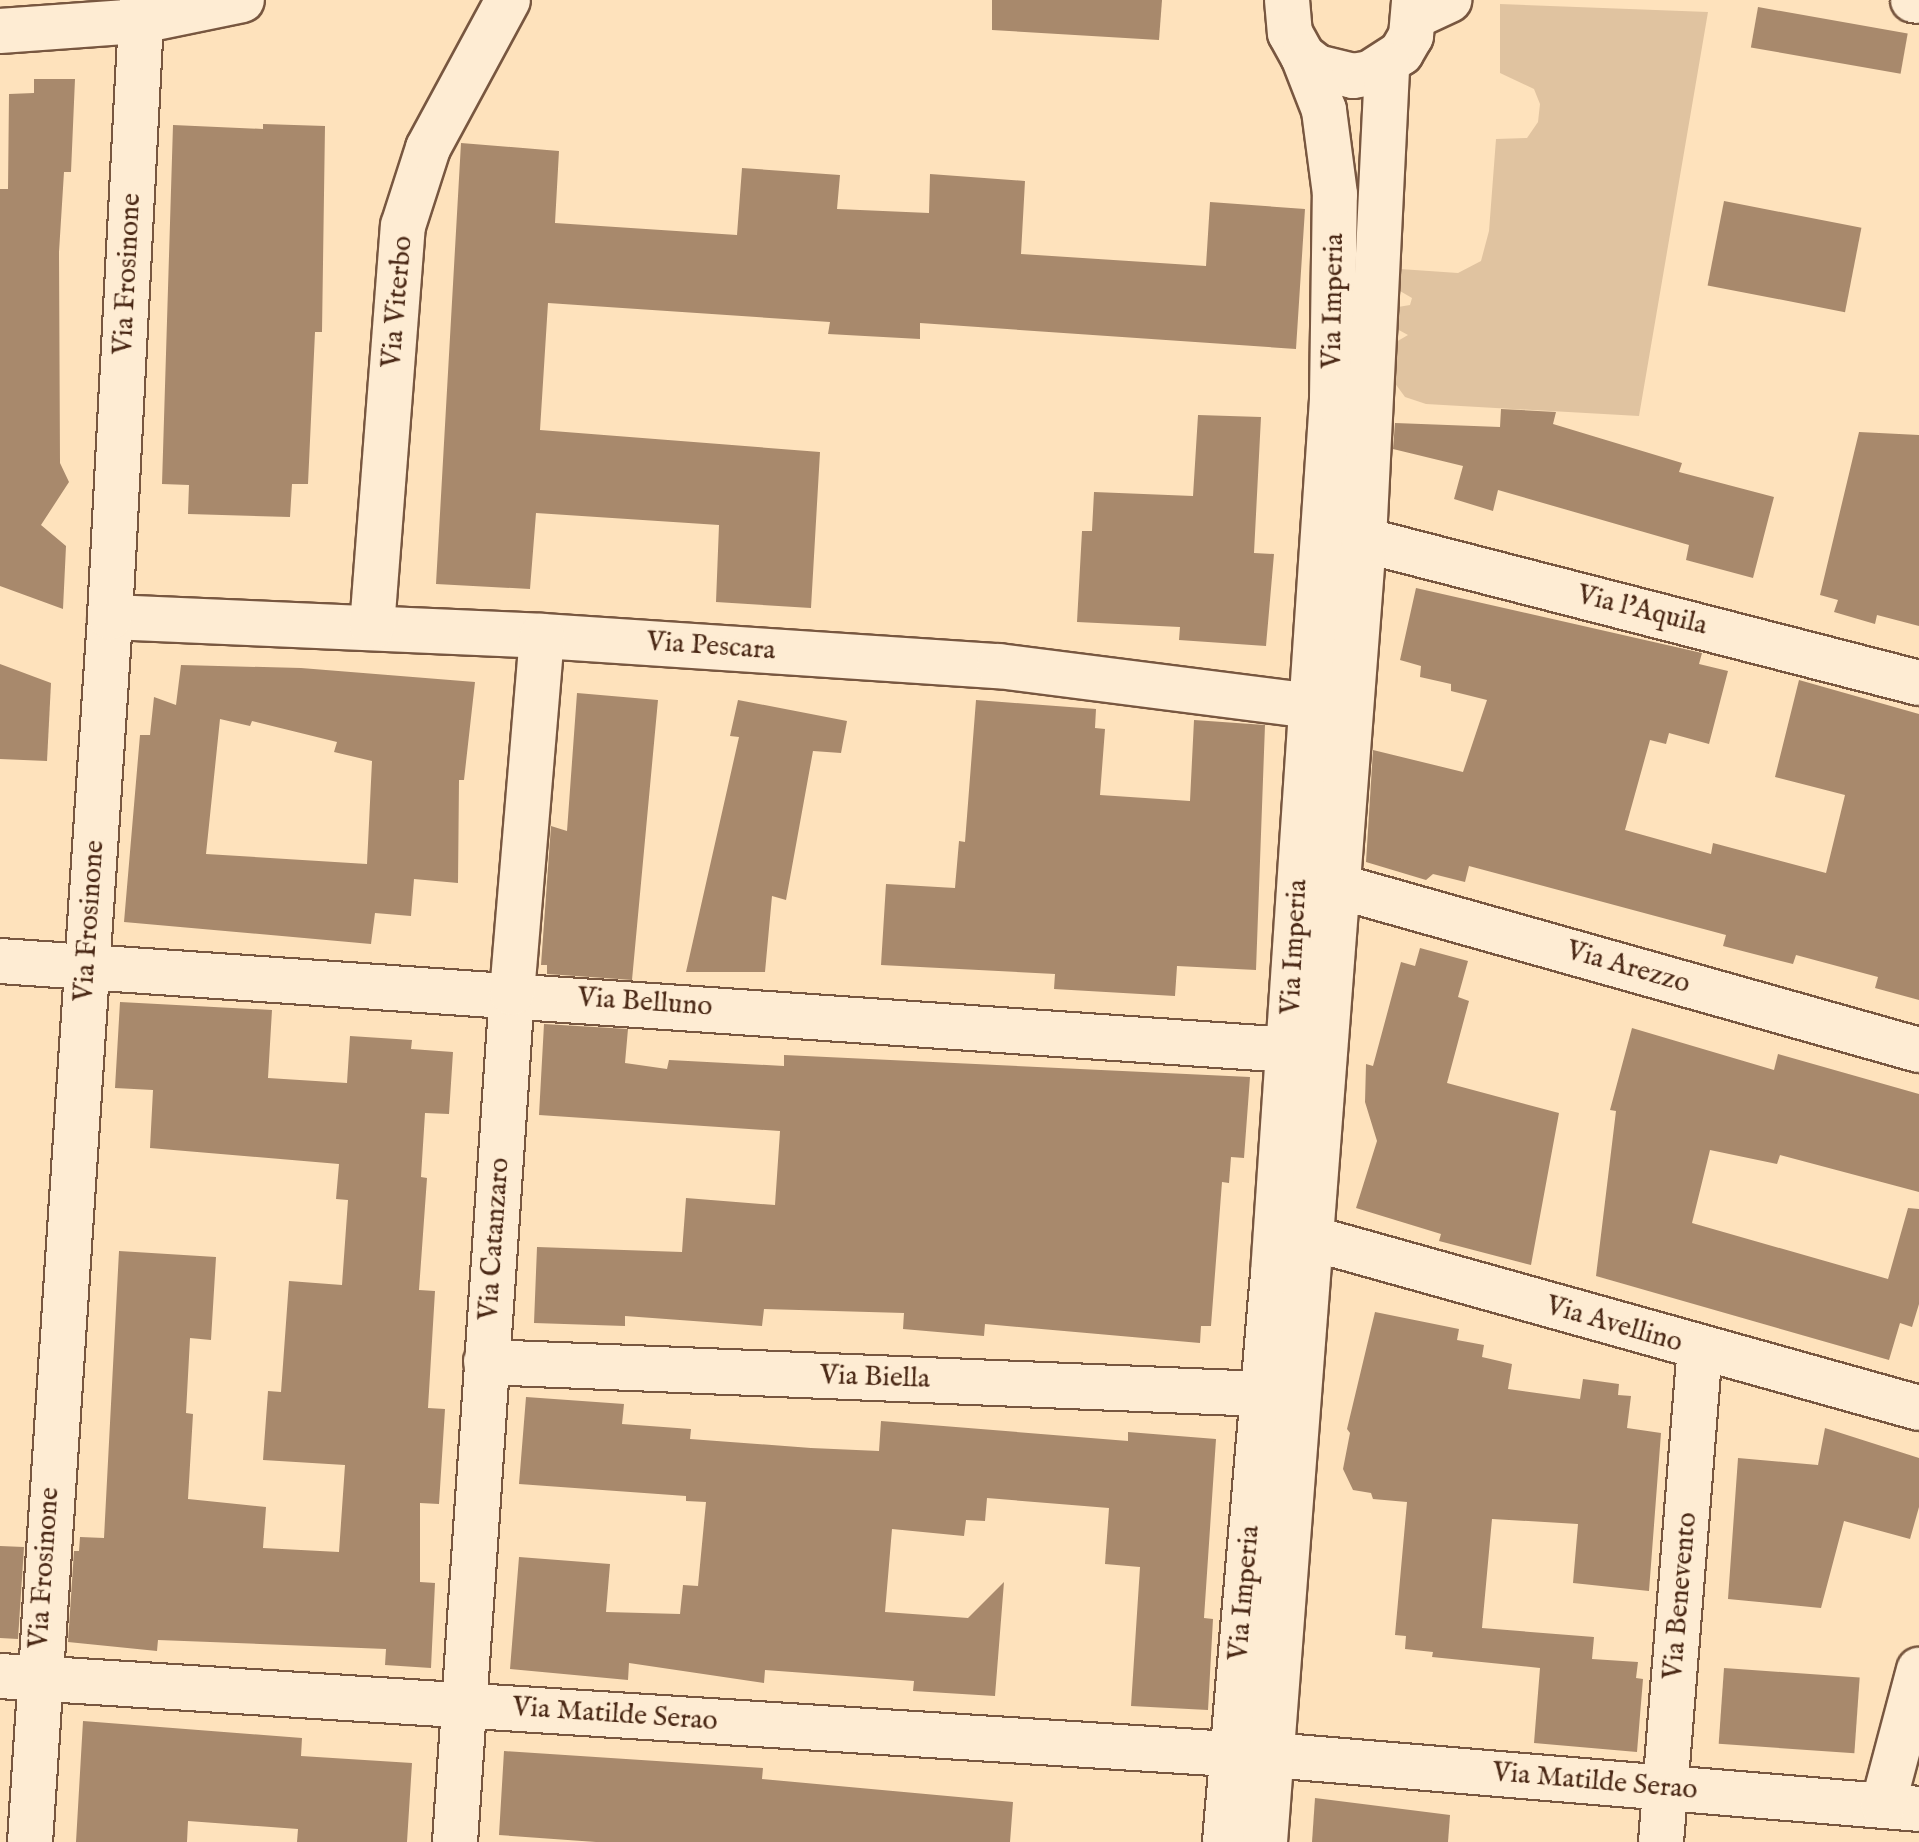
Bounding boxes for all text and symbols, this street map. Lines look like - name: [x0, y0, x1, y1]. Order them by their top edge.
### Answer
- street label: Via Frosinone: [107, 192, 149, 356]
- street label: Via Imperia: [1316, 233, 1352, 369]
- street label: Via Viterbo: [375, 235, 421, 369]
- street label: Via l'Aquila: [1574, 579, 1710, 643]
- street label: Via Pescara: [645, 626, 777, 668]
- street label: Via Frosinone: [68, 839, 112, 1003]
- street label: Via Imperia: [1275, 878, 1315, 1016]
- street label: Via Arezzo: [1562, 934, 1694, 1002]
- street label: Via Belluno: [576, 982, 714, 1024]
- street label: Via Catanzaro: [473, 1156, 517, 1322]
- street label: Via Avellino: [1542, 1290, 1686, 1360]
- street label: Via Biella: [819, 1359, 931, 1397]
- street label: Via Frosinone: [23, 1486, 67, 1650]
- street label: Via Benevento: [1657, 1511, 1705, 1681]
- street label: Via Imperia: [1222, 1524, 1268, 1662]
- street label: Via Matilde Serao: [511, 1691, 719, 1739]
- street label: Via Matilde Serao: [1491, 1756, 1699, 1808]

